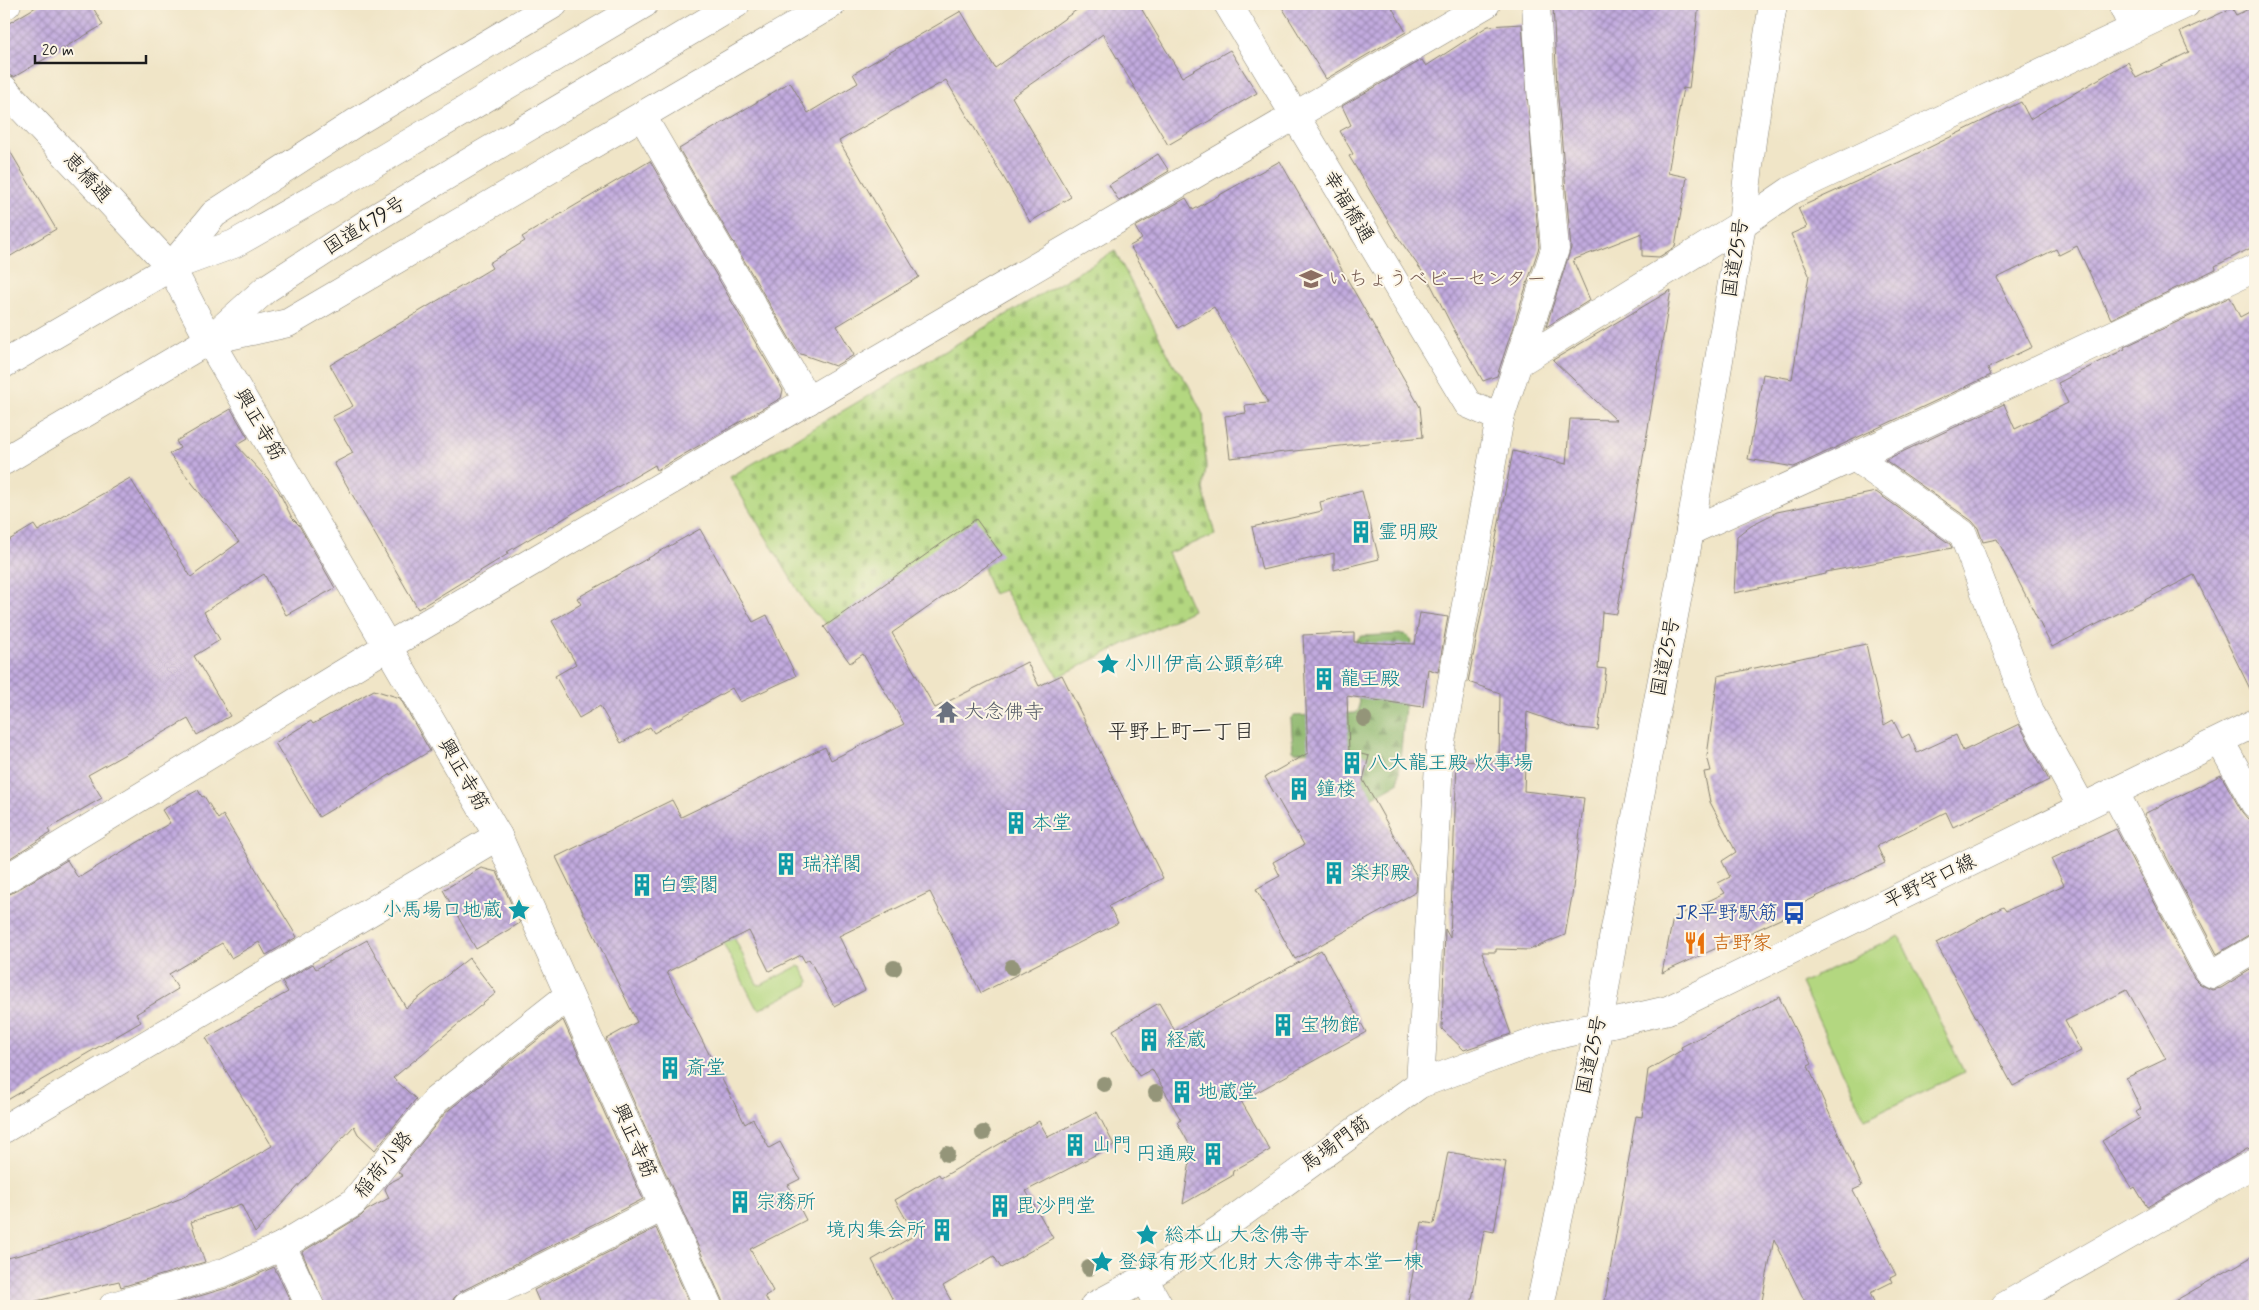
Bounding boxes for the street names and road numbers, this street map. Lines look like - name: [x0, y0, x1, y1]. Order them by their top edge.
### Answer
- street label: 恵橋通: [57, 147, 117, 209]
- street label: 幸福橋通: [1316, 166, 1380, 248]
- street label: 国道479号: [319, 190, 411, 262]
- street label: 国道25号: [1716, 216, 1756, 300]
- street label: 興正寺筋: [227, 384, 291, 466]
- street label: 国道25号: [1645, 615, 1687, 699]
- street label: 興正寺筋: [431, 734, 495, 816]
- street label: 平野守口線: [1879, 848, 1981, 916]
- street label: 国道25号: [1570, 1013, 1614, 1097]
- street label: 興正寺筋: [605, 1099, 663, 1183]
- street label: 馬場門筋: [1296, 1110, 1376, 1178]
- street label: 稲荷小路: [348, 1125, 420, 1205]

